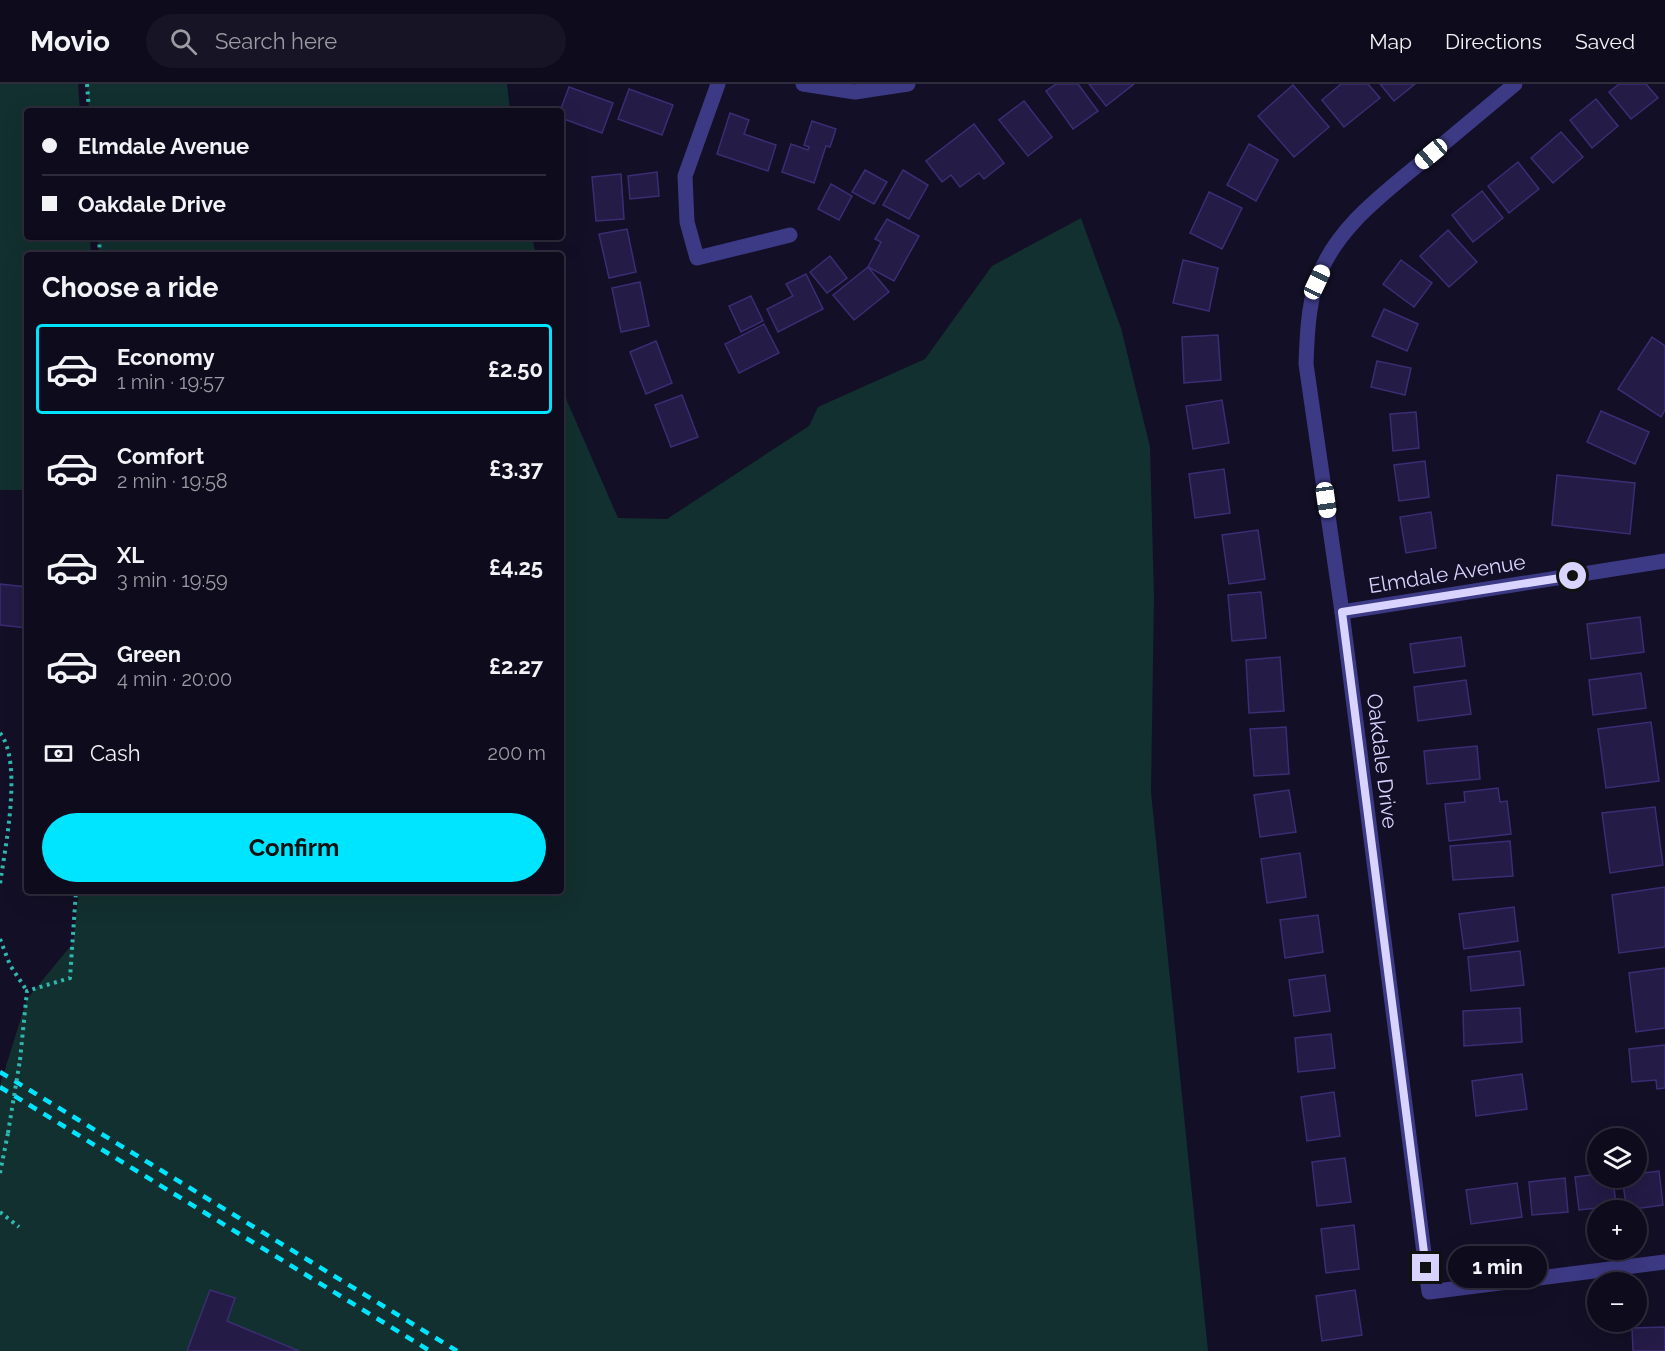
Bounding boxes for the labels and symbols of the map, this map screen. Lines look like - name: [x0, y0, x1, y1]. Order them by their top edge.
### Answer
- car: [1411, 136, 1451, 172]
- car: [1301, 262, 1333, 302]
- car: [1315, 481, 1337, 519]
- street label: Elmdale Avenue: [1367, 549, 1527, 598]
- route start: [1559, 562, 1586, 589]
- street label: Oakdale Drive: [1362, 692, 1403, 830]
- callout: 1 min: [1447, 1247, 1546, 1289]
- route end: [1412, 1254, 1439, 1281]

